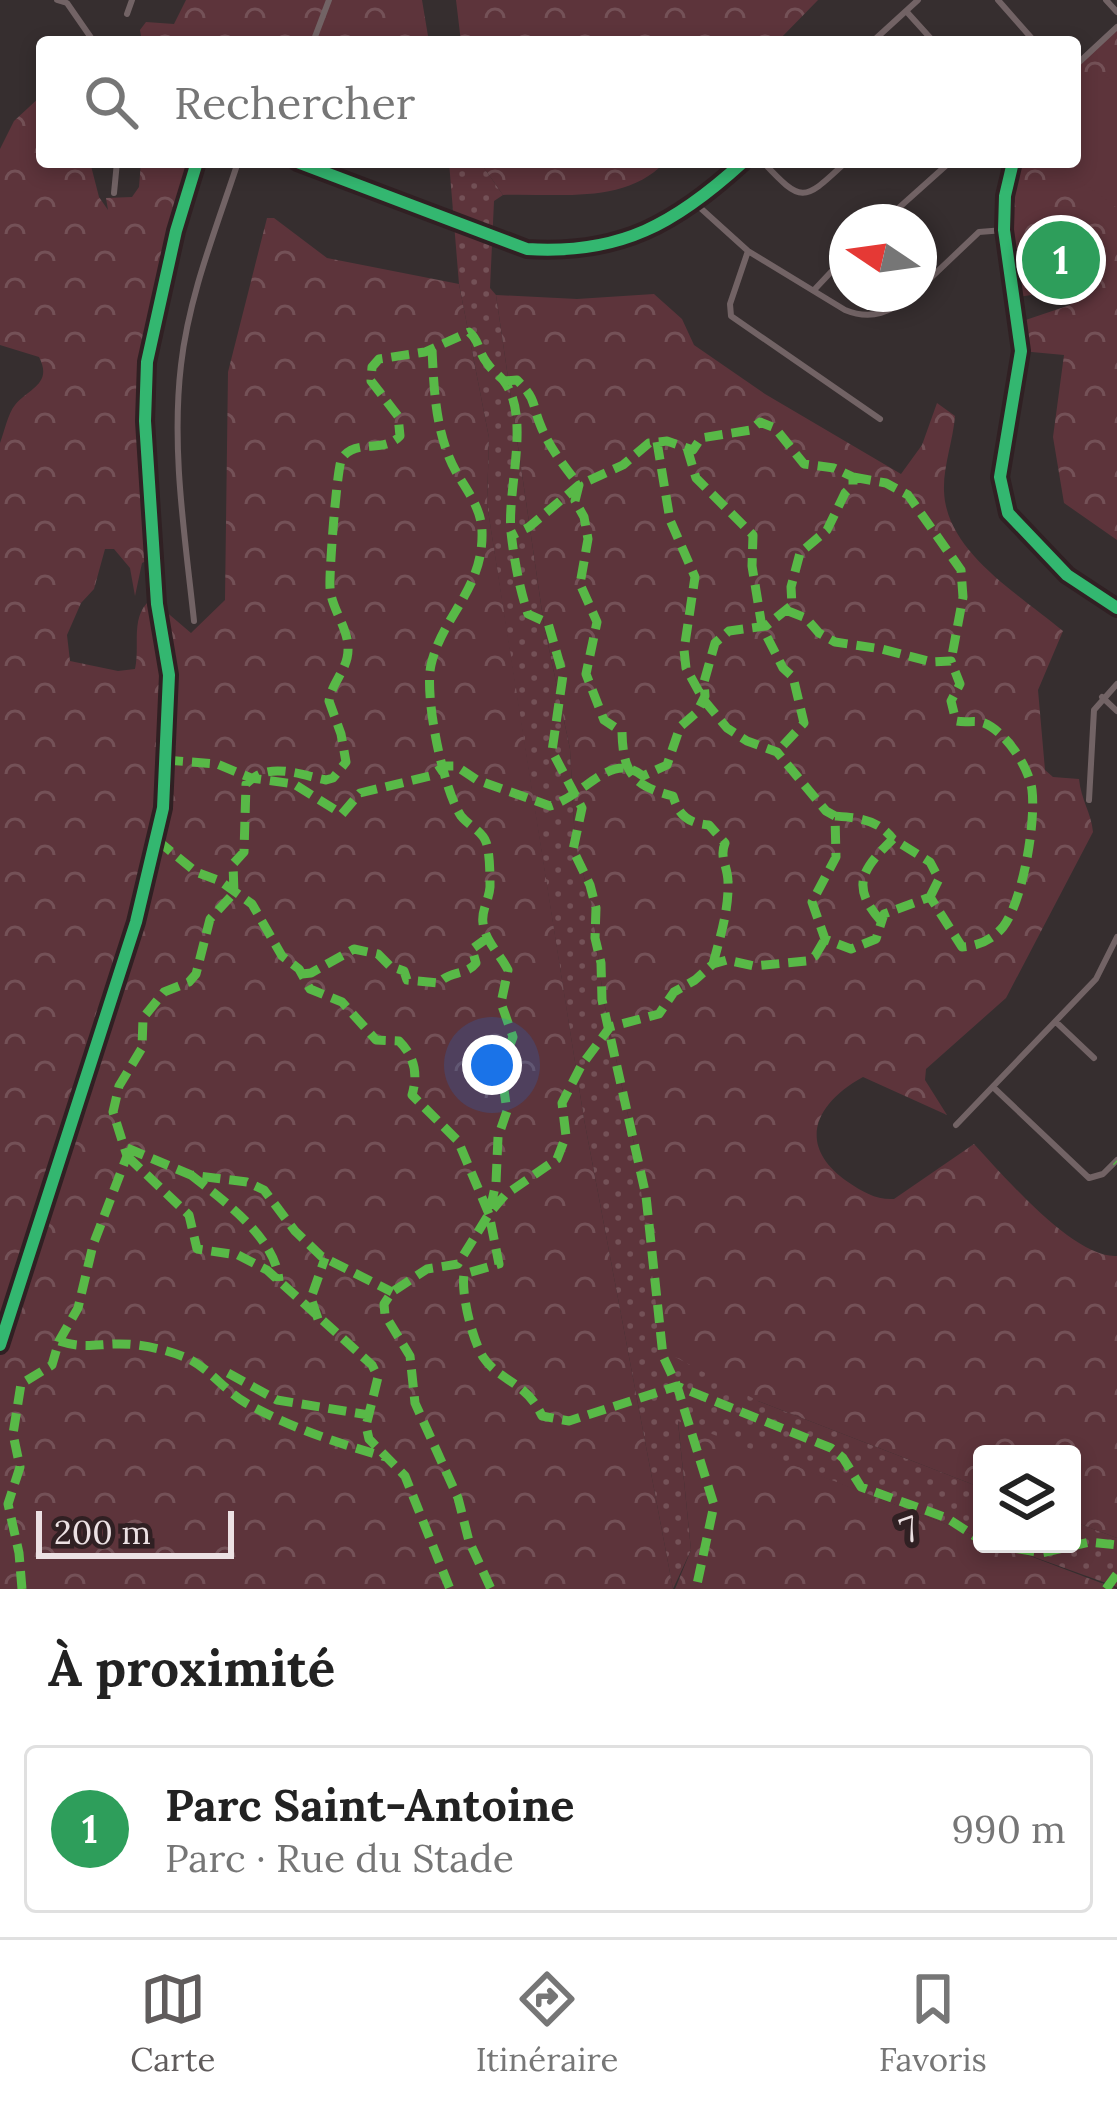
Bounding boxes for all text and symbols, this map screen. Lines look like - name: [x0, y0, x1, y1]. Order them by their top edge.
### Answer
- search box: [36, 36, 1081, 168]
- icon: search: [78, 69, 144, 135]
- text: Rechercher: [174, 74, 415, 131]
- north arrow: [829, 204, 937, 312]
- pin: 1: [1022, 215, 1100, 305]
- your location: [462, 1035, 522, 1095]
- map controls: [973, 1445, 1081, 1553]
- button: layers: [973, 1445, 1081, 1553]
- scale bar: [36, 1505, 234, 1558]
- street label: 7: [894, 1505, 924, 1553]
- text: 200 m: [54, 1511, 151, 1553]
- text: À proximité: [48, 1635, 335, 1700]
- text: Parc Saint-Antoine: [165, 1776, 575, 1833]
- text: 1: [82, 1804, 98, 1854]
- text: 990 m: [952, 1804, 1066, 1854]
- text: Parc · Rue du Stade: [165, 1833, 514, 1883]
- tab: Carte: [130, 1966, 215, 2080]
- tab: Itinéraire: [476, 1966, 618, 2080]
- tab: Favoris: [879, 1966, 987, 2080]

